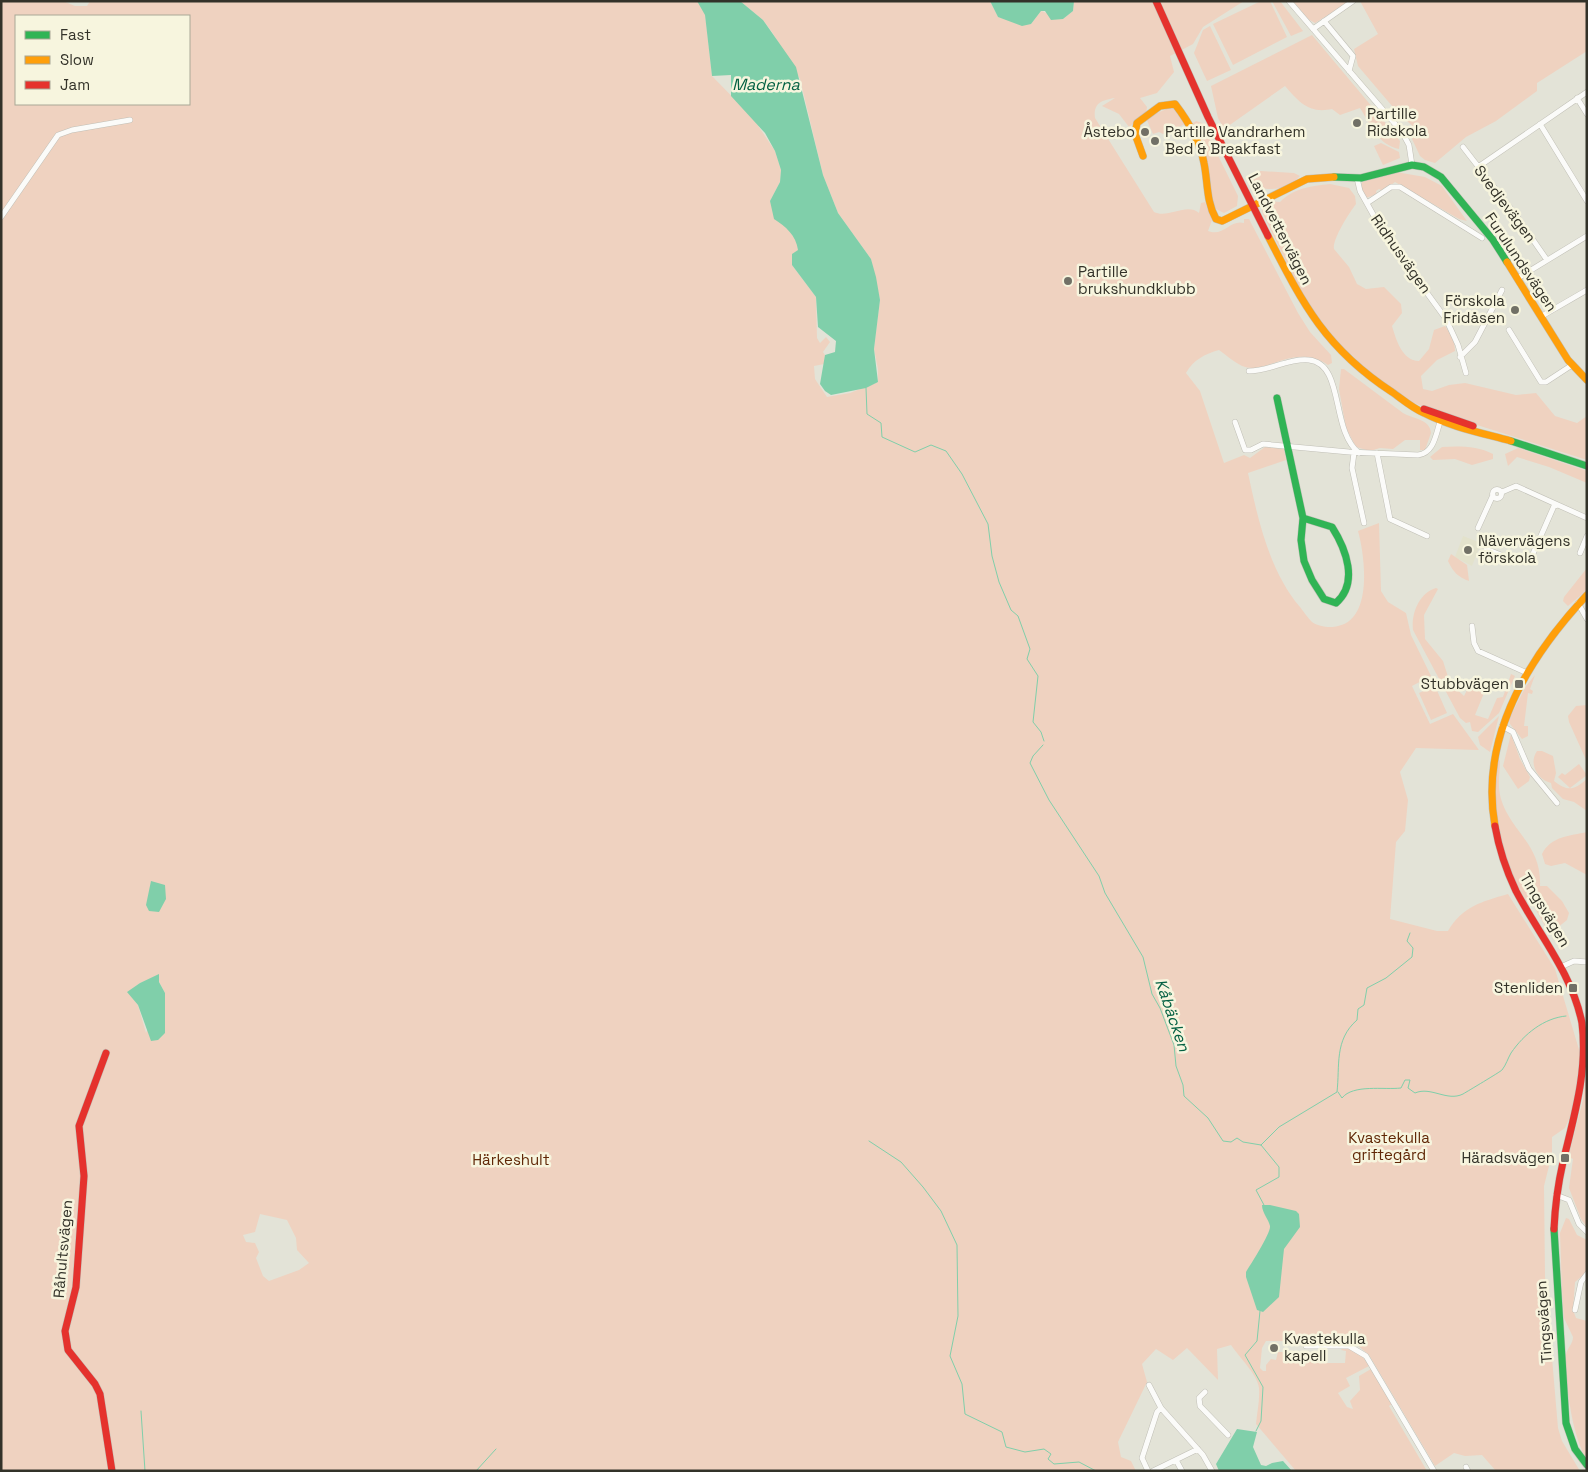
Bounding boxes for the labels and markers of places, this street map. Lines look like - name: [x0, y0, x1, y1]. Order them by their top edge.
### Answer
- place label: Partille Ridskola: [1367, 104, 1427, 140]
- marker: Partille Ridskola: [1351, 117, 1363, 129]
- place label: Åstebo: [1083, 122, 1135, 141]
- place label: Partille Vandrarhem Bed & Breakfast: [1165, 122, 1305, 158]
- marker: Åstebo: [1139, 126, 1151, 138]
- marker: Partille Vandrarhem Bed & Breakfast: [1149, 135, 1161, 147]
- place label: Partille brukshundklubb: [1078, 262, 1196, 298]
- marker: Partille brukshundklubb: [1062, 275, 1074, 287]
- place label: Förskola Fridåsen: [1443, 291, 1505, 327]
- marker: Förskola Fridåsen: [1509, 304, 1521, 316]
- place label: Nävervägens förskola: [1478, 531, 1570, 567]
- marker: Nävervägens förskola: [1462, 544, 1474, 556]
- place label: Stubbvägen: [1421, 674, 1509, 693]
- marker: Stubbvägen: [1513, 678, 1525, 690]
- place label: Stenliden: [1494, 978, 1563, 997]
- marker: Stenliden: [1567, 982, 1579, 994]
- place label: Häradsvägen: [1461, 1148, 1555, 1167]
- marker: Häradsvägen: [1559, 1152, 1571, 1164]
- place label: Kvastekulla kapell: [1284, 1329, 1366, 1365]
- marker: Kvastekulla kapell: [1268, 1342, 1280, 1354]

